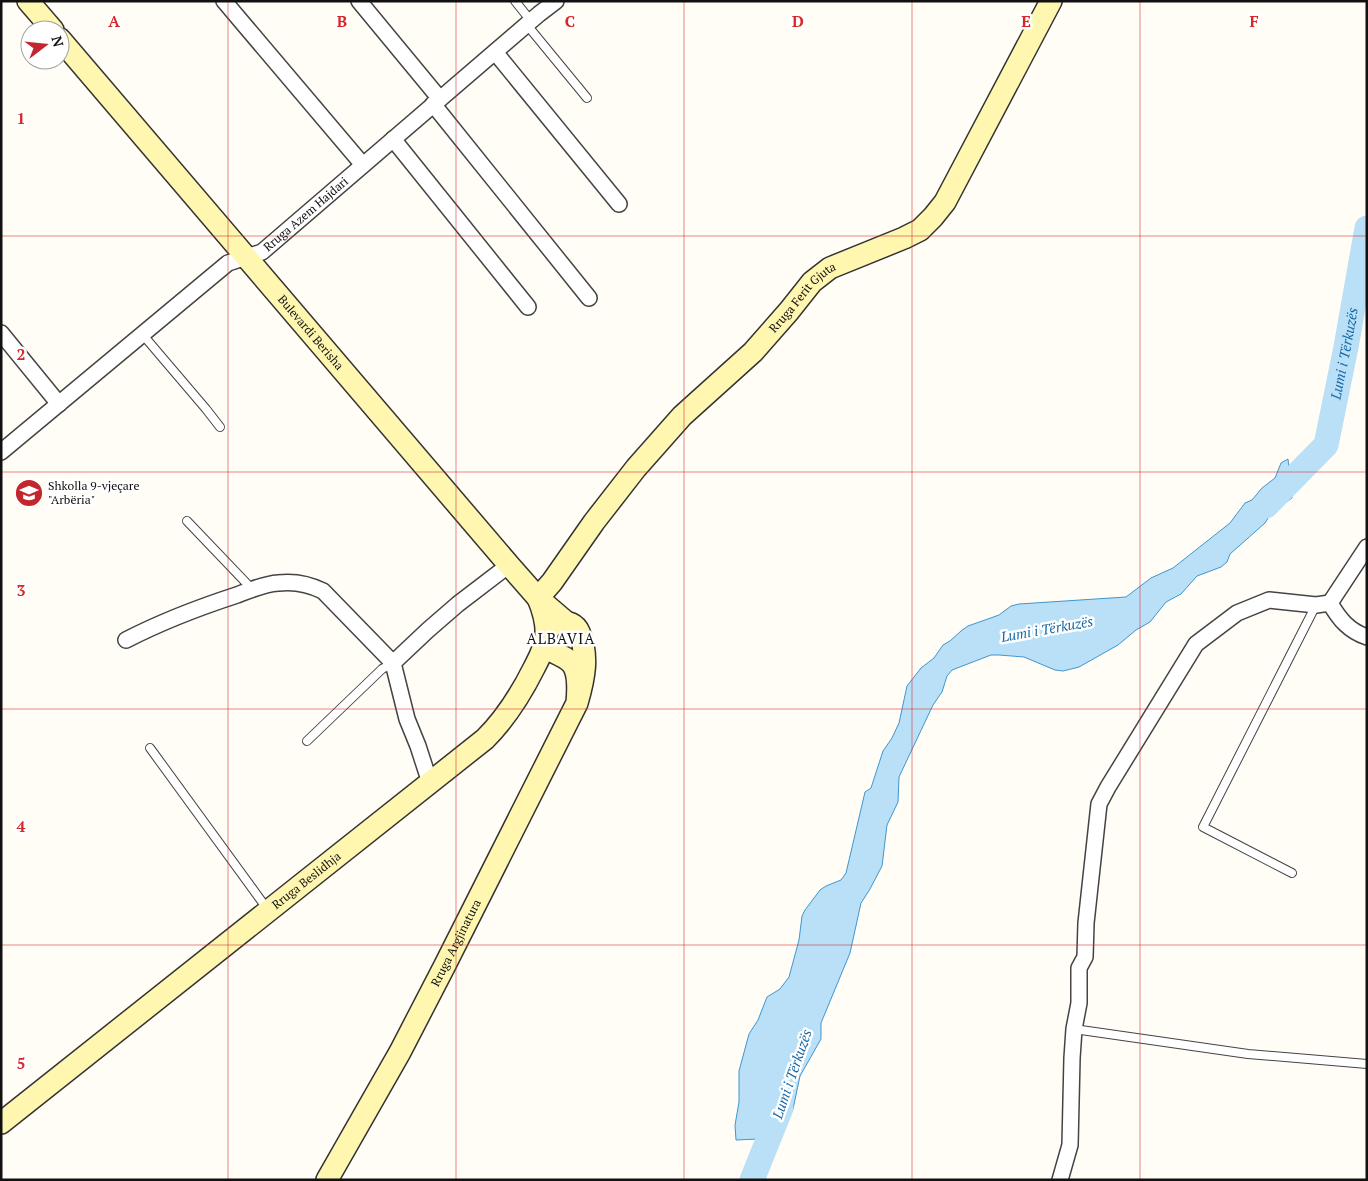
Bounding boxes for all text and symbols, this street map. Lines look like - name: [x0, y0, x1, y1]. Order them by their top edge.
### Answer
- text: A: [108, 10, 120, 32]
- text: B: [337, 10, 347, 32]
- text: C: [565, 10, 575, 32]
- text: D: [792, 10, 804, 32]
- text: E: [1021, 10, 1031, 32]
- text: F: [1249, 10, 1259, 32]
- north arrow: [20, 20, 70, 70]
- text: N: [47, 34, 69, 49]
- text: 1: [16, 107, 26, 129]
- street label: Rruga Azem Hajdari: [260, 173, 351, 254]
- street label: Rruga Ferit Gjuta: [766, 258, 838, 335]
- street label: Bulevardi Berisha: [275, 292, 347, 373]
- water label: Lumi i Tërkuzës: [1325, 306, 1362, 402]
- text: 2: [16, 343, 26, 365]
- school or university icon: Shkolla 9-vjeçare "Arbëria": [14, 478, 44, 508]
- place label: Shkolla 9-vjeçare "Arbëria": [48, 478, 140, 507]
- text: 3: [16, 579, 26, 601]
- water label: Lumi i Tërkuzës: [998, 611, 1095, 646]
- district label: ALBAVIA: [526, 628, 596, 648]
- text: 4: [16, 815, 26, 837]
- street label: Rruga Beslidhja: [269, 848, 344, 912]
- street label: Rruga Argjinatura: [427, 897, 484, 989]
- water label: Lumi i Tërkuzës: [767, 1026, 816, 1122]
- text: 5: [16, 1052, 26, 1074]

